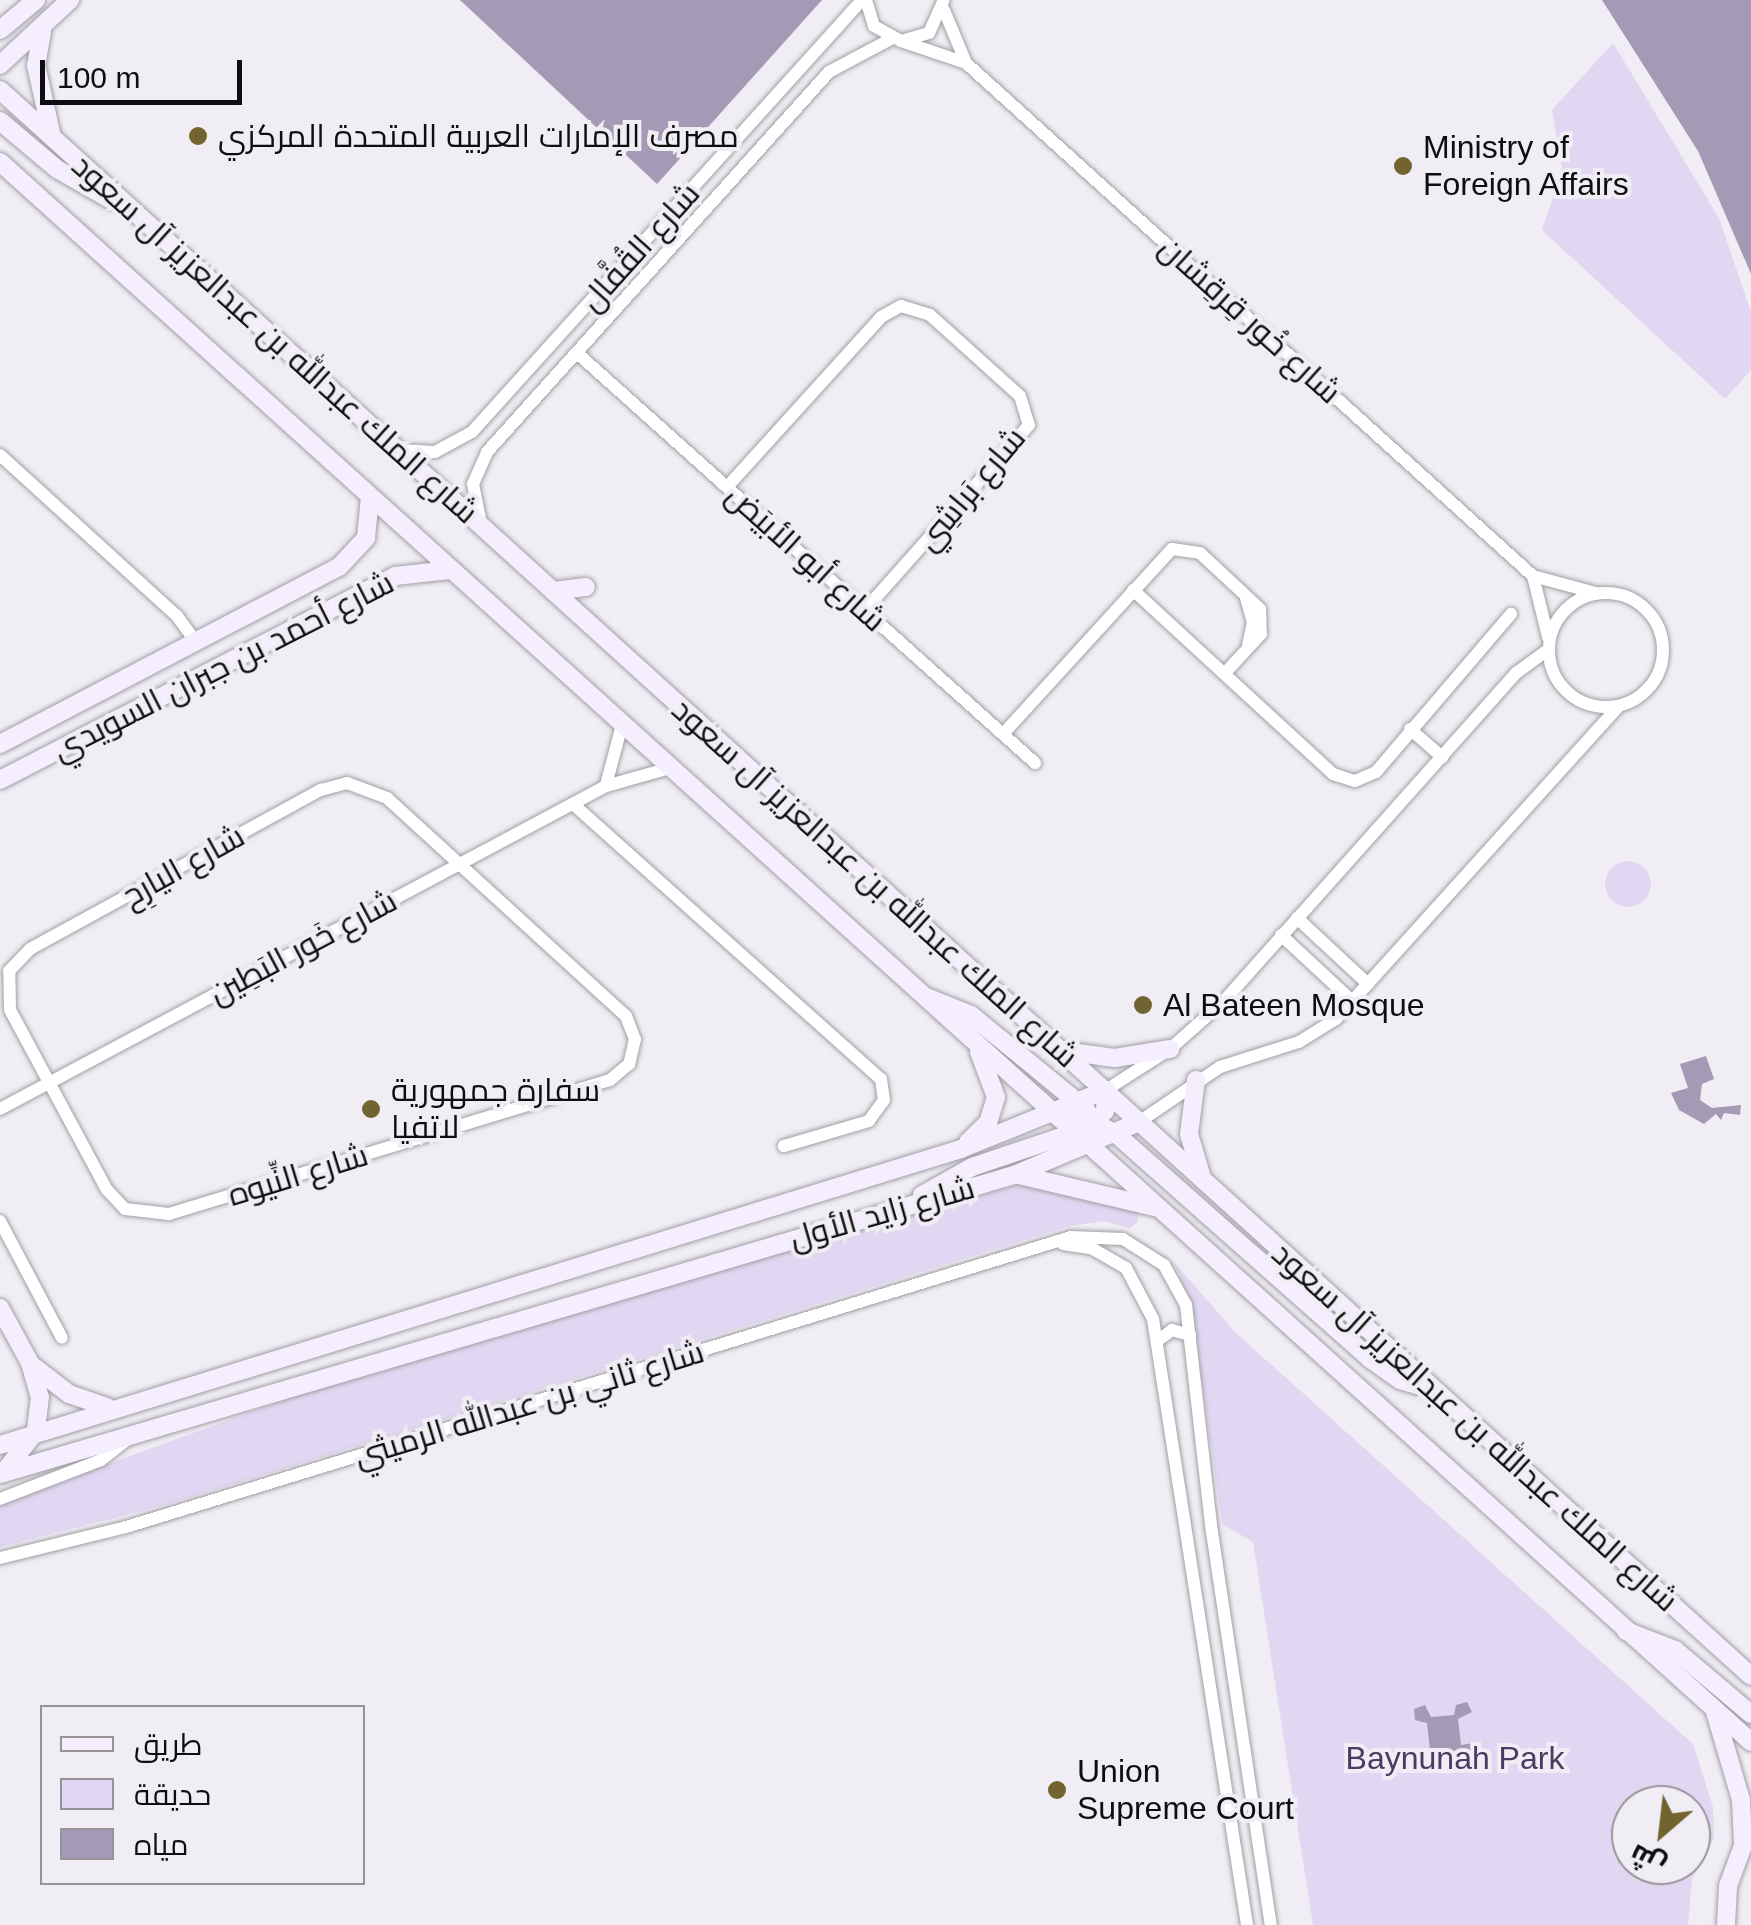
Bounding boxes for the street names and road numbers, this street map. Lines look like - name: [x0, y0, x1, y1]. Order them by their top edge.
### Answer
- street label: شارع الملك عبدالله بن عبدالعزيز آل سعود: [64, 146, 486, 532]
- street label: شارع القُفَّال: [572, 175, 708, 319]
- street label: شارع خُور قِرقِشان: [1151, 228, 1349, 412]
- street label: شارع بَراشِي: [908, 419, 1034, 559]
- street label: شارع أبو الأبيَض: [718, 476, 894, 640]
- street label: شارع أحمد بن جبران السويدي: [46, 563, 400, 769]
- street label: شارع الملك عبدالله بن عبدالعزيز آل سعود: [664, 690, 1086, 1076]
- street label: شارع اليارِح: [115, 817, 251, 915]
- street label: شارع خَور البَطِين: [203, 881, 403, 1013]
- street label: شارع النِّيوه: [223, 1136, 373, 1214]
- street label: شارع زايد الأول: [785, 1168, 979, 1258]
- street label: شارع الملك عبدالله بن عبدالعزيز آل سعود: [1264, 1234, 1686, 1620]
- street label: شارع ثاني بن عبدالله الرميثي: [350, 1332, 708, 1476]

